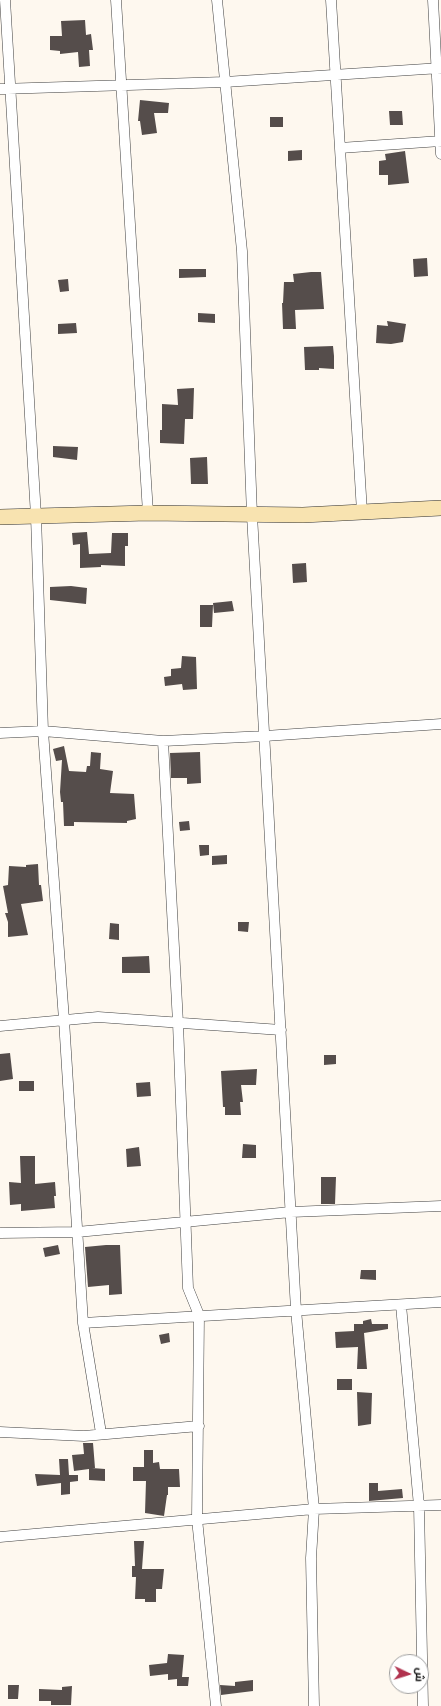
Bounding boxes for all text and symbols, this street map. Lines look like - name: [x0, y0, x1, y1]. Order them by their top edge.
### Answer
- north arrow: [389, 1654, 429, 1694]
- text: ش: [412, 1667, 427, 1682]

